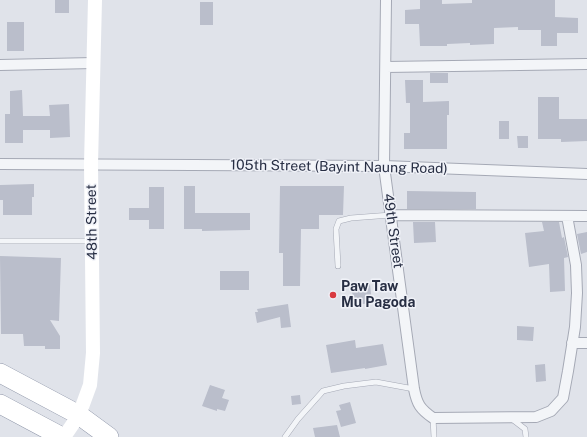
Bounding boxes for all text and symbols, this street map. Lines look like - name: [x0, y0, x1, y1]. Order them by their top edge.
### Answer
- street label: 105th Street (Bayint Naung Road): [230, 157, 448, 177]
- street label: 48th Street: [83, 184, 101, 260]
- street label: 49th Street: [379, 193, 407, 269]
- place label: Paw Taw Mu Pagoda: [341, 279, 415, 312]
- marker: Paw Taw Mu Pagoda: [328, 290, 338, 300]

